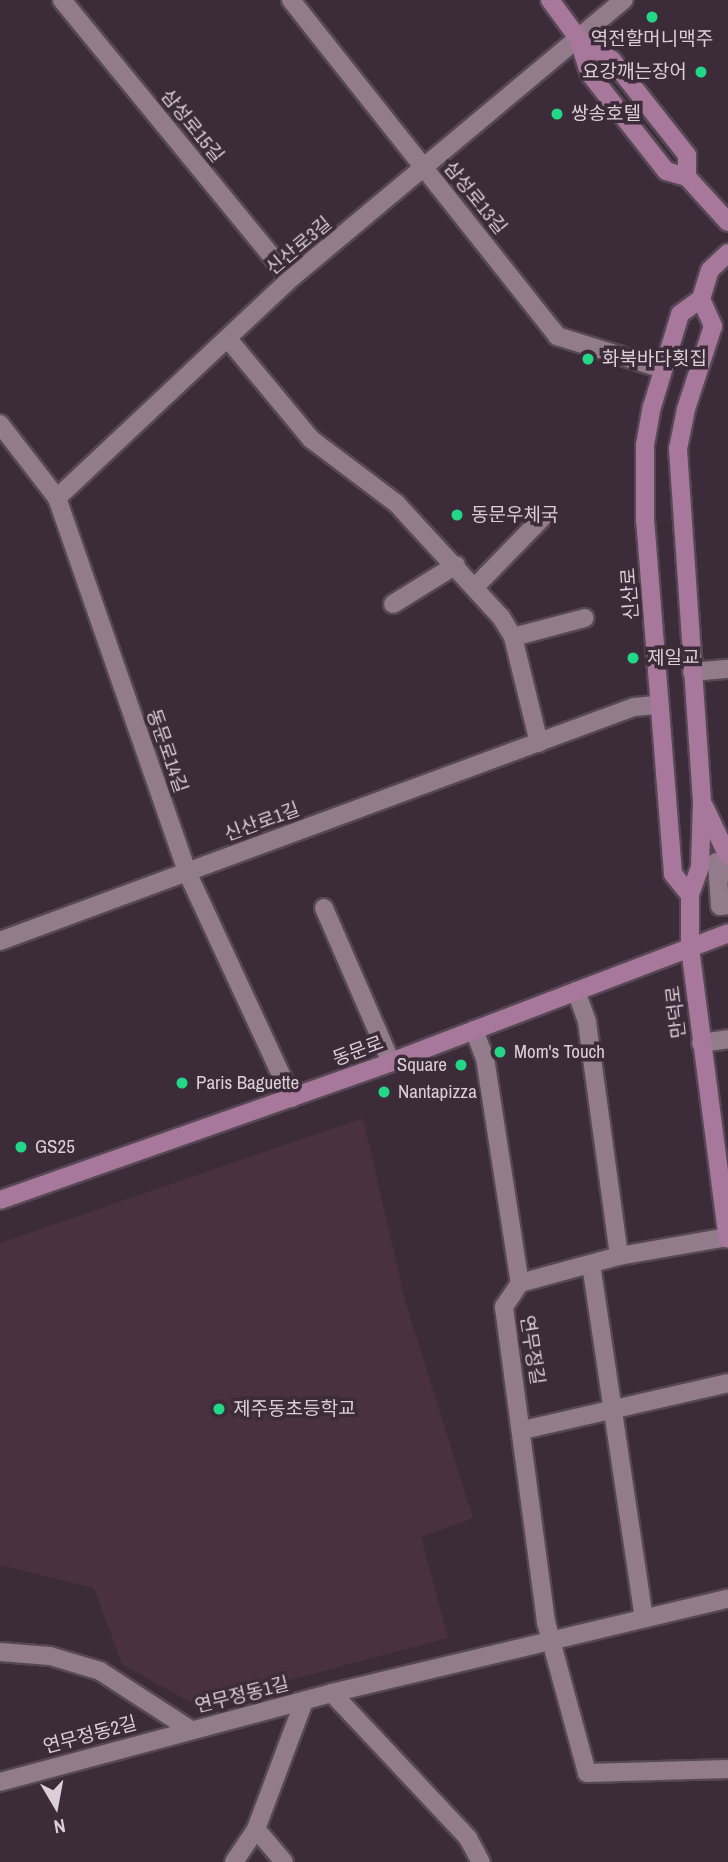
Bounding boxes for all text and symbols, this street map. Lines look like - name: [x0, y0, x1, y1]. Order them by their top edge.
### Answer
- marker: 역전할머니맥주: [644, 9, 660, 25]
- place label: 역전할머니맥주: [591, 28, 713, 50]
- place label: 요강깨는장어: [582, 61, 687, 83]
- marker: 요강깨는장어: [693, 64, 709, 80]
- street label: 삼성로15길: [156, 85, 228, 167]
- place label: 쌍송호텔: [571, 103, 641, 125]
- marker: 쌍송호텔: [549, 106, 565, 122]
- street label: 삼성로13길: [439, 157, 511, 239]
- street label: 신산로3길: [262, 212, 336, 280]
- place label: 화북바다횟집: [602, 348, 707, 370]
- marker: 화북바다횟집: [580, 351, 596, 367]
- place label: 동문우체국: [471, 504, 558, 526]
- marker: 동문우체국: [449, 507, 465, 523]
- street label: 신산로: [617, 567, 643, 621]
- place label: 제일교: [647, 647, 699, 669]
- marker: 제일교: [625, 650, 641, 666]
- street label: 동문로14길: [142, 706, 192, 796]
- street label: 신산로1길: [221, 798, 303, 846]
- street label: 만덕로: [661, 985, 691, 1039]
- street label: 동문로: [329, 1031, 387, 1071]
- place label: Mom's Touch: [514, 1041, 605, 1063]
- marker: Mom's Touch: [492, 1044, 508, 1060]
- place label: Square: [397, 1054, 447, 1076]
- marker: Square: [453, 1057, 469, 1073]
- place label: Paris Baguette: [196, 1072, 299, 1094]
- marker: Paris Baguette: [174, 1075, 190, 1091]
- place label: Nantapizza: [398, 1081, 477, 1103]
- marker: Nantapizza: [376, 1084, 392, 1100]
- place label: GS25: [35, 1136, 75, 1158]
- marker: GS25: [13, 1139, 29, 1155]
- street label: 연무정길: [515, 1314, 549, 1386]
- place label: 제주동초등학교: [233, 1398, 355, 1420]
- marker: 제주동초등학교: [211, 1401, 227, 1417]
- street label: 연무정동1길: [193, 1672, 291, 1718]
- street label: 연무정동2길: [41, 1712, 139, 1758]
- north arrow: [21, 1771, 91, 1841]
- text: N: [52, 1813, 67, 1840]

